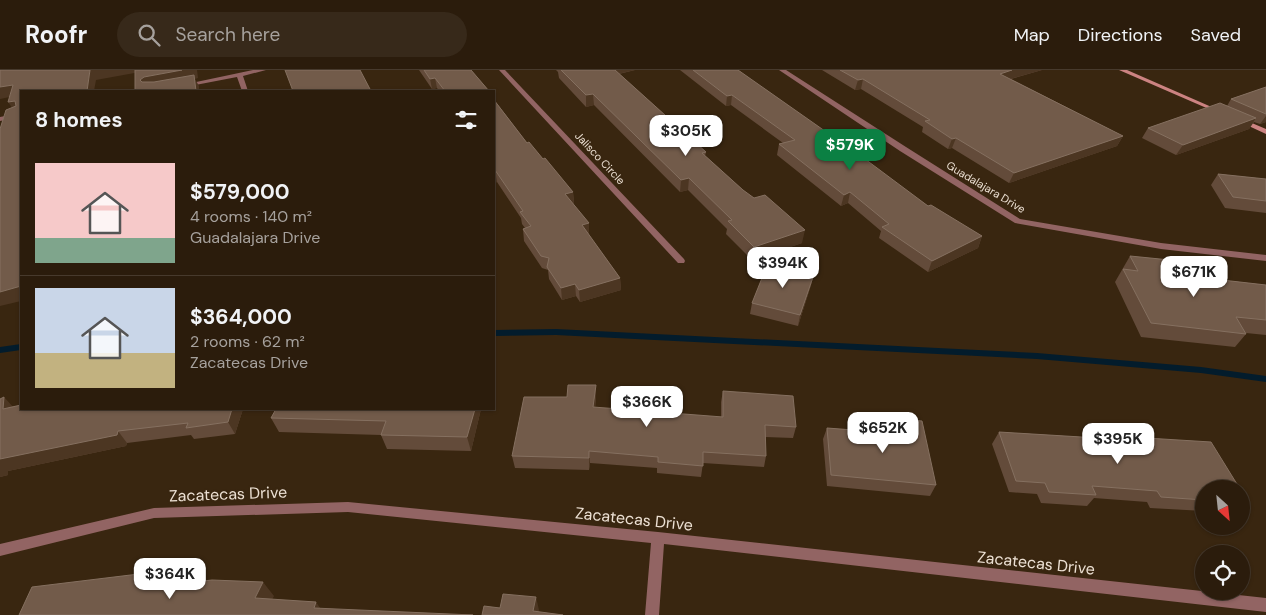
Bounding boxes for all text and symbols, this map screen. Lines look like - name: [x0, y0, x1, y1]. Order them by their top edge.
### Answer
- search box: [117, 12, 467, 57]
- text: Roofr: [25, 19, 87, 50]
- icon: search: [135, 21, 163, 49]
- text: Search here: [175, 22, 280, 47]
- text: Map: [1014, 23, 1050, 47]
- text: Directions: [1078, 23, 1163, 47]
- text: Saved: [1191, 23, 1241, 47]
- text: 8 homes: [35, 106, 123, 134]
- icon: filters: [452, 106, 480, 134]
- pin: $305K: [651, 114, 721, 157]
- text: $305K: [661, 120, 711, 141]
- pin: $579K: [815, 128, 885, 171]
- street label: Jalisco Circle: [572, 129, 628, 187]
- text: $579K: [826, 134, 874, 155]
- street label: Guadalajara Drive: [944, 158, 1028, 216]
- text: $579,000: [190, 178, 290, 206]
- icon: home: [75, 183, 135, 243]
- text: 4 rooms · 140 m²: [190, 206, 312, 227]
- text: Guadalajara Drive: [190, 227, 320, 248]
- pin: $394K: [748, 246, 818, 289]
- text: $394K: [758, 252, 808, 273]
- pin: $671K: [1159, 256, 1229, 298]
- text: $671K: [1172, 261, 1216, 282]
- text: $364,000: [190, 303, 292, 331]
- icon: home: [75, 308, 135, 368]
- text: 2 rooms · 62 m²: [190, 331, 305, 352]
- text: Zacatecas Drive: [190, 352, 308, 373]
- pin: $366K: [612, 386, 682, 428]
- text: $366K: [622, 391, 672, 412]
- pin: $652K: [848, 412, 918, 454]
- text: $652K: [858, 417, 908, 438]
- pin: $395K: [1083, 422, 1153, 465]
- text: $395K: [1093, 428, 1143, 449]
- north arrow: [1195, 480, 1250, 535]
- map controls: [1195, 480, 1250, 600]
- street label: Zacatecas Drive: [169, 481, 287, 507]
- street label: Zacatecas Drive: [574, 502, 694, 536]
- button: locate: [1195, 545, 1250, 600]
- street label: Zacatecas Drive: [976, 546, 1096, 580]
- pin: $364K: [135, 558, 205, 600]
- text: $364K: [145, 563, 195, 584]

